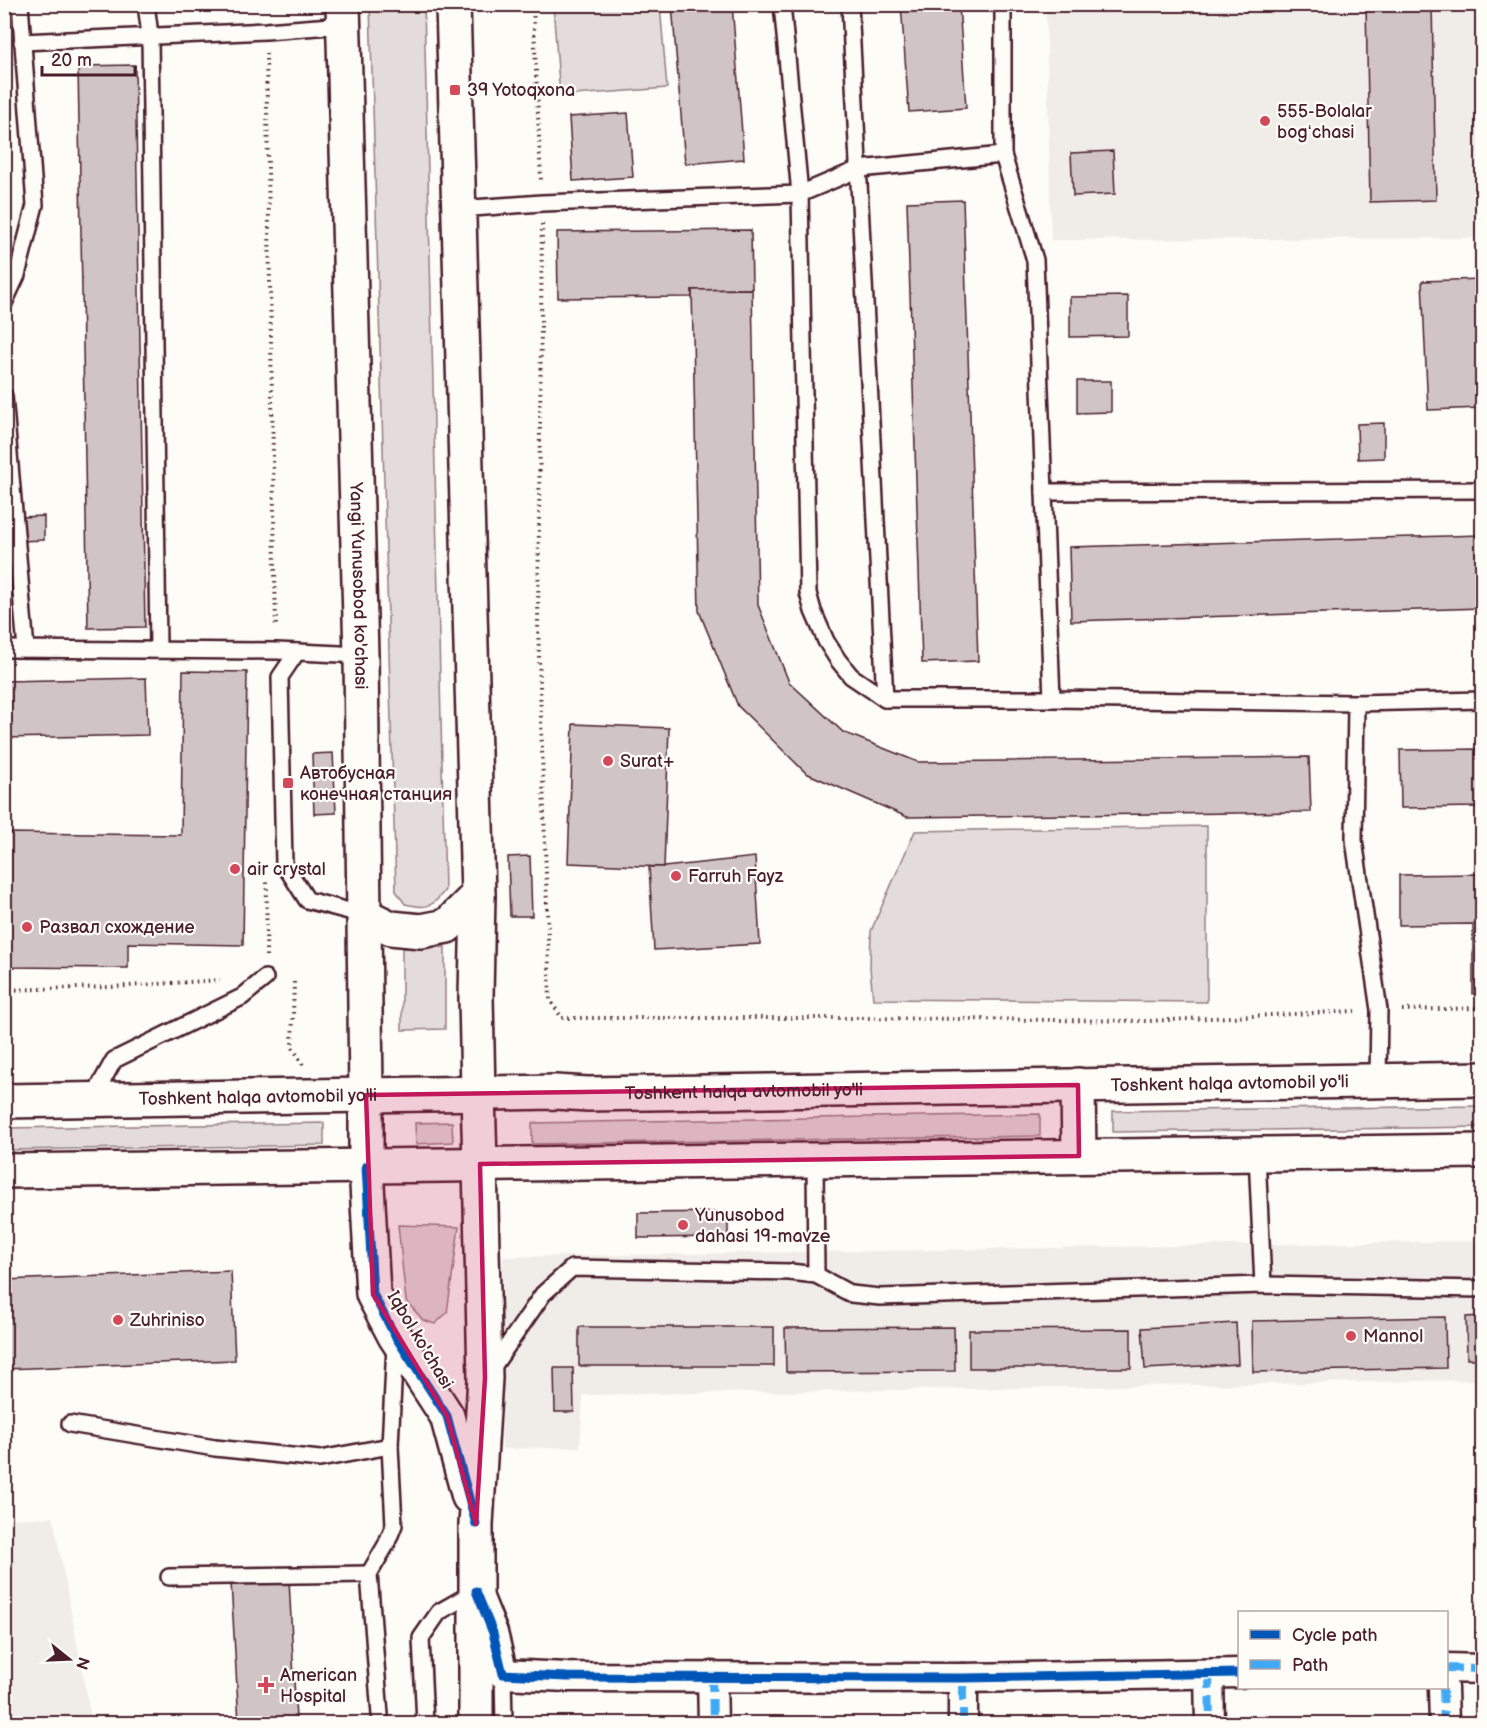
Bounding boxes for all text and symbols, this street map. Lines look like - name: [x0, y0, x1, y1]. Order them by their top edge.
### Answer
- scale bar: [42, 39, 135, 77]
- text: 20 m: [51, 50, 92, 71]
- place label: 39 Yotoqxona: [467, 80, 575, 101]
- marker: 39 Yotoqxona: [448, 83, 462, 97]
- place label: 555-Bolalar bogʻchasi: [1277, 101, 1372, 143]
- marker: 555-Bolalar bogʻchasi: [1258, 114, 1272, 128]
- street label: Yangi Yunusobod ko'chasi: [346, 481, 372, 690]
- place label: Surat+: [620, 751, 675, 772]
- marker: Surat+: [601, 754, 615, 768]
- place label: Автобусная конечная станция: [299, 763, 452, 805]
- marker: Автобусная конечная станция: [281, 776, 295, 790]
- place label: air crystal: [247, 859, 326, 880]
- marker: air crystal: [228, 862, 242, 876]
- place label: Farruh Fayz: [688, 866, 784, 887]
- marker: Farruh Fayz: [669, 869, 683, 883]
- place label: Развал схождение: [39, 917, 194, 938]
- marker: Развал схождение: [20, 920, 34, 934]
- street label: Toshkent halqa avtomobil yo'li: [1110, 1071, 1349, 1096]
- street label: Toshkent halqa avtomobil yo'li: [624, 1079, 863, 1104]
- street label: Toshkent halqa avtomobil yo'li: [139, 1084, 377, 1109]
- place label: Yunusobod dahasi 19-mavze: [694, 1205, 831, 1247]
- marker: Yunusobod dahasi 19-mavze: [676, 1218, 690, 1232]
- street label: Iqbol ko'chasi: [383, 1287, 457, 1393]
- place label: Zuhriniso: [129, 1310, 205, 1331]
- marker: Zuhriniso: [111, 1313, 125, 1327]
- place label: Mannol: [1363, 1326, 1423, 1347]
- marker: Mannol: [1344, 1329, 1358, 1343]
- legend: [1238, 1611, 1448, 1689]
- text: Cycle path: [1292, 1625, 1378, 1646]
- north arrow: [39, 1629, 99, 1689]
- text: N: [71, 1655, 93, 1672]
- text: Path: [1292, 1655, 1328, 1676]
- place label: American Hospital: [280, 1665, 357, 1707]
- marker: American Hospital: [257, 1676, 275, 1694]

